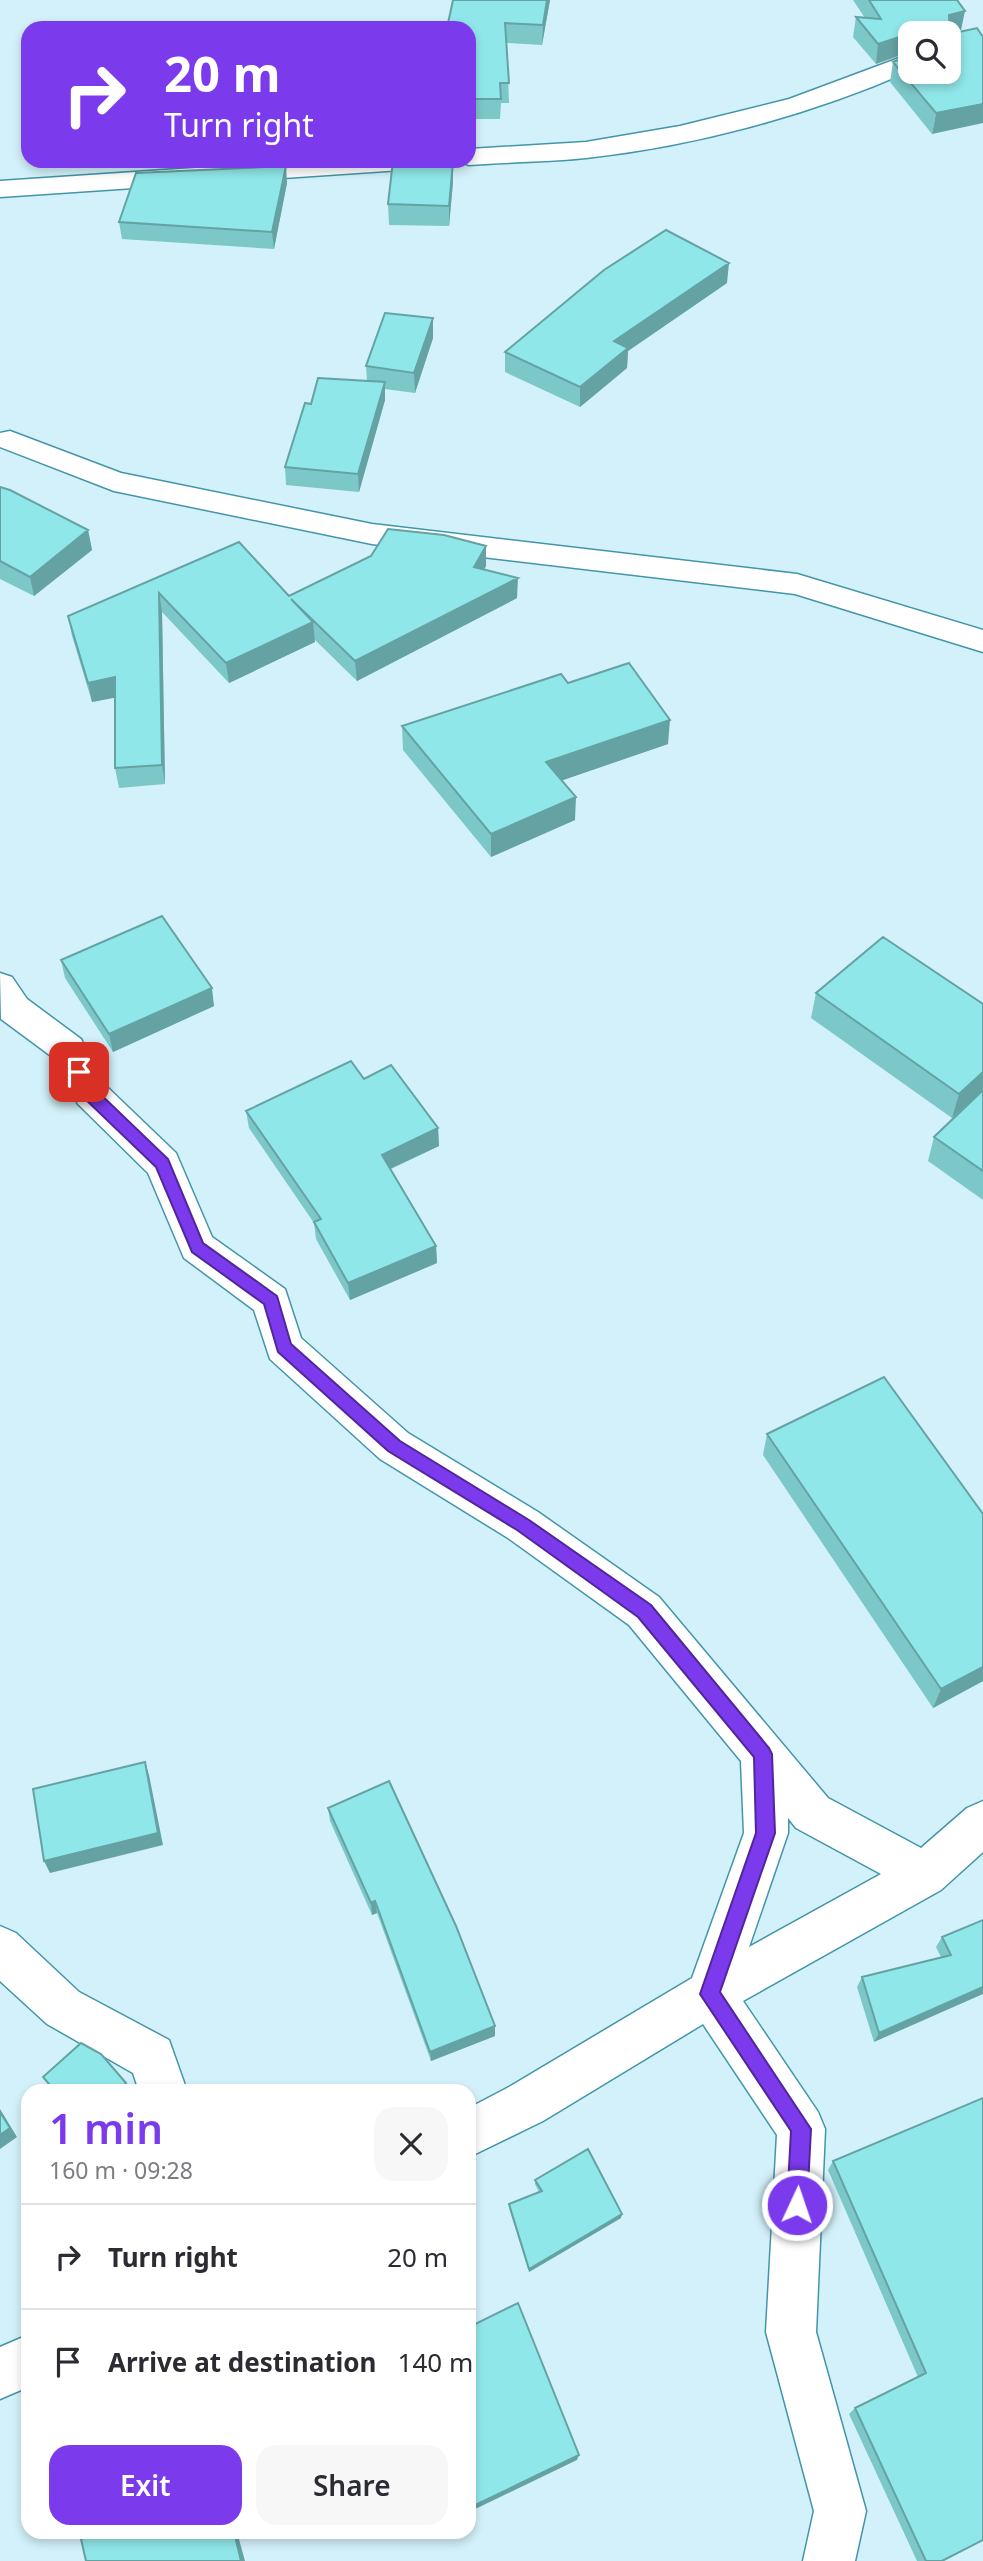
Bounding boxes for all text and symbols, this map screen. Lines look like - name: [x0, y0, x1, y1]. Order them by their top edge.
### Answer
- map controls: [898, 21, 961, 84]
- button: search: [898, 21, 961, 84]
- text: 20 m: [164, 40, 281, 106]
- icon: right: [49, 49, 140, 140]
- text: Turn right: [164, 103, 314, 146]
- pin: [49, 1042, 109, 1102]
- icon: arrive: [60, 1053, 98, 1091]
- text: 1 min: [49, 2099, 163, 2156]
- button: close: [374, 2107, 448, 2181]
- text: 160 m · 09:28: [49, 2154, 193, 2186]
- position arrow: [760, 2168, 834, 2242]
- icon: right: [49, 2238, 87, 2276]
- text: Turn right: [108, 2239, 238, 2275]
- text: 20 m: [387, 2239, 448, 2275]
- icon: arrive: [49, 2343, 87, 2381]
- text: Arrive at destination: [108, 2344, 377, 2380]
- text: 140 m: [398, 2344, 473, 2380]
- button: Exit: [49, 2445, 242, 2525]
- button: Share: [256, 2445, 448, 2525]

